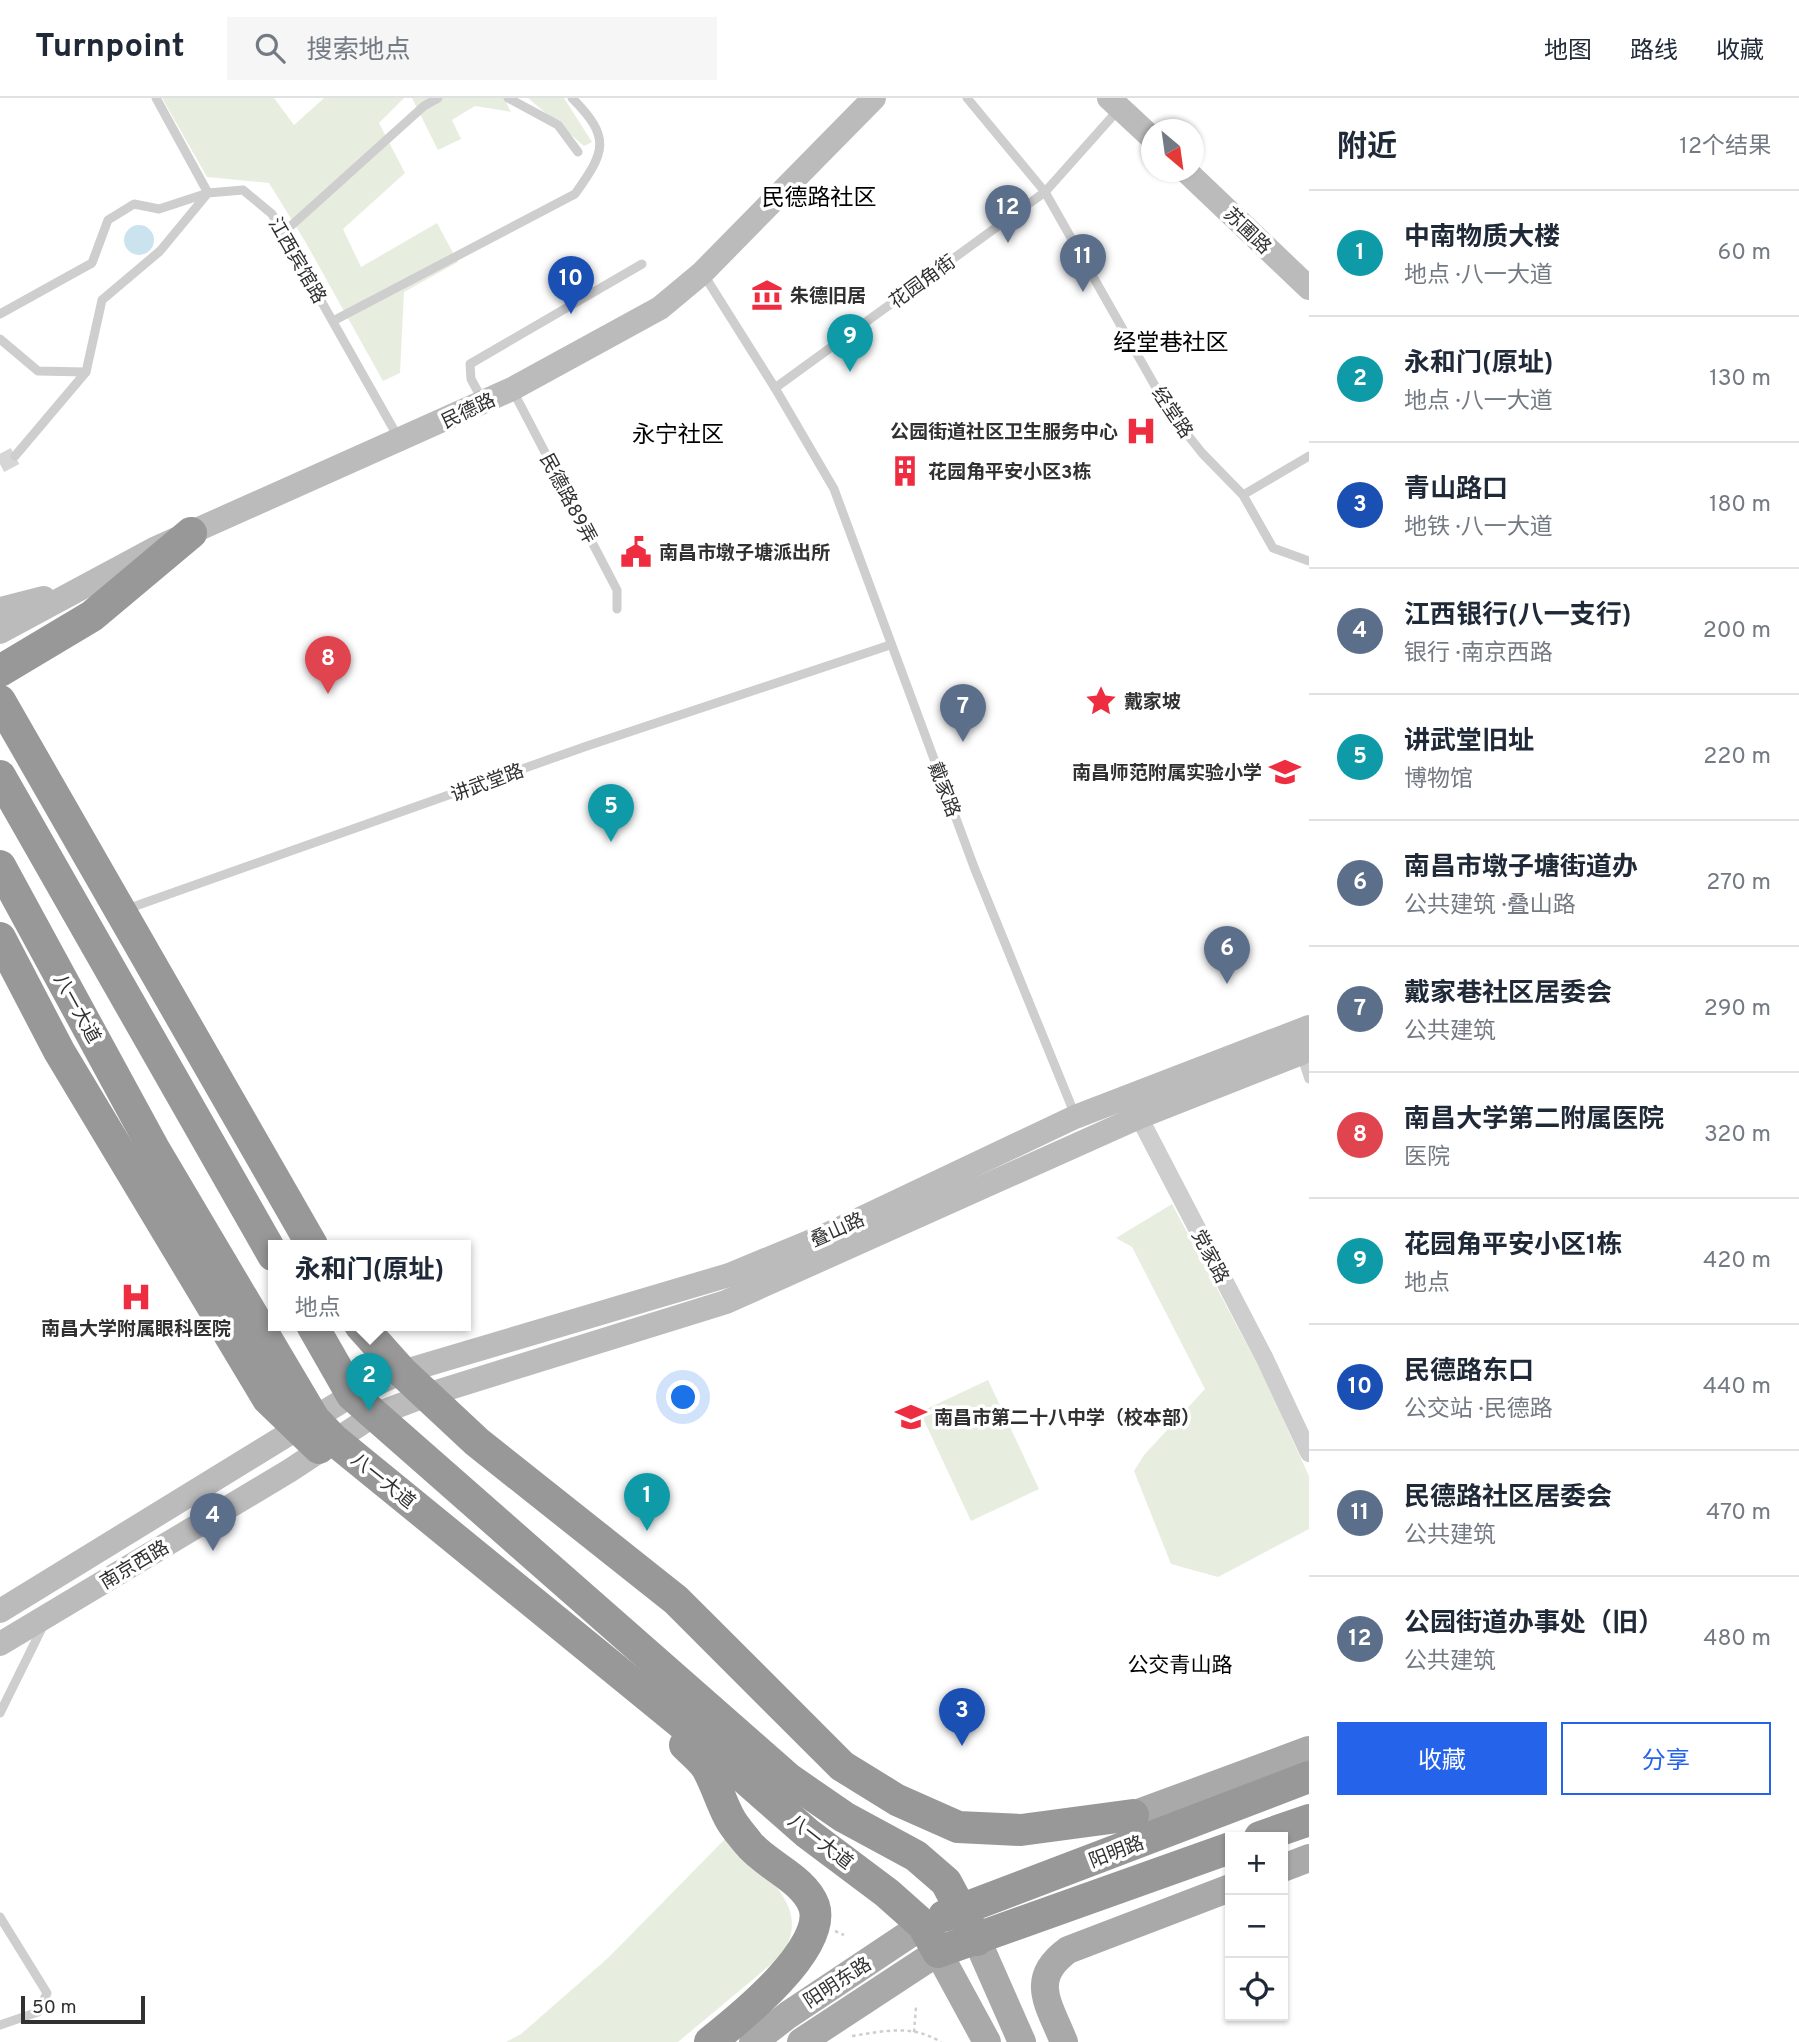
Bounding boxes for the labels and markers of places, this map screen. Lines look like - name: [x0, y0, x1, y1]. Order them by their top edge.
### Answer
- pin: 12: [985, 185, 1031, 243]
- pin: 11: [1060, 234, 1106, 292]
- pin: 10: [548, 256, 594, 314]
- museum icon: 朱德旧居: [750, 278, 784, 312]
- place label: 朱德旧居: [790, 285, 866, 309]
- pin: 9: [827, 314, 873, 372]
- hospital icon: 公园街道社区卫生服务中心: [1124, 414, 1158, 448]
- place label: 公园街道社区卫生服务中心: [890, 421, 1118, 445]
- building icon: 花园角平安小区3栋: [888, 454, 922, 488]
- place label: 花园角平安小区3栋: [928, 461, 1091, 485]
- public building icon: 南昌市墩子塘派出所: [619, 535, 653, 569]
- place label: 南昌市墩子塘派出所: [659, 542, 830, 566]
- pin: 8: [305, 636, 351, 694]
- pin: 7: [940, 684, 986, 742]
- place icon: 戴家坡: [1084, 684, 1118, 718]
- place label: 戴家坡: [1124, 691, 1181, 715]
- school or university icon: 南昌师范附属实验小学: [1268, 755, 1302, 789]
- place label: 南昌师范附属实验小学: [1072, 762, 1262, 786]
- pin: 5: [588, 784, 634, 842]
- pin: 6: [1204, 926, 1250, 984]
- hospital icon: 南昌大学附属眼科医院: [119, 1280, 153, 1314]
- place label: 南昌大学附属眼科医院: [41, 1318, 231, 1342]
- pin: 2: [346, 1353, 392, 1411]
- school or university icon: 南昌市第二十八中学（校本部）: [894, 1400, 928, 1434]
- place label: 南昌市第二十八中学（校本部）: [934, 1407, 1200, 1431]
- pin: 1: [624, 1473, 670, 1531]
- pin: 4: [190, 1493, 236, 1551]
- pin: 3: [939, 1688, 985, 1746]

